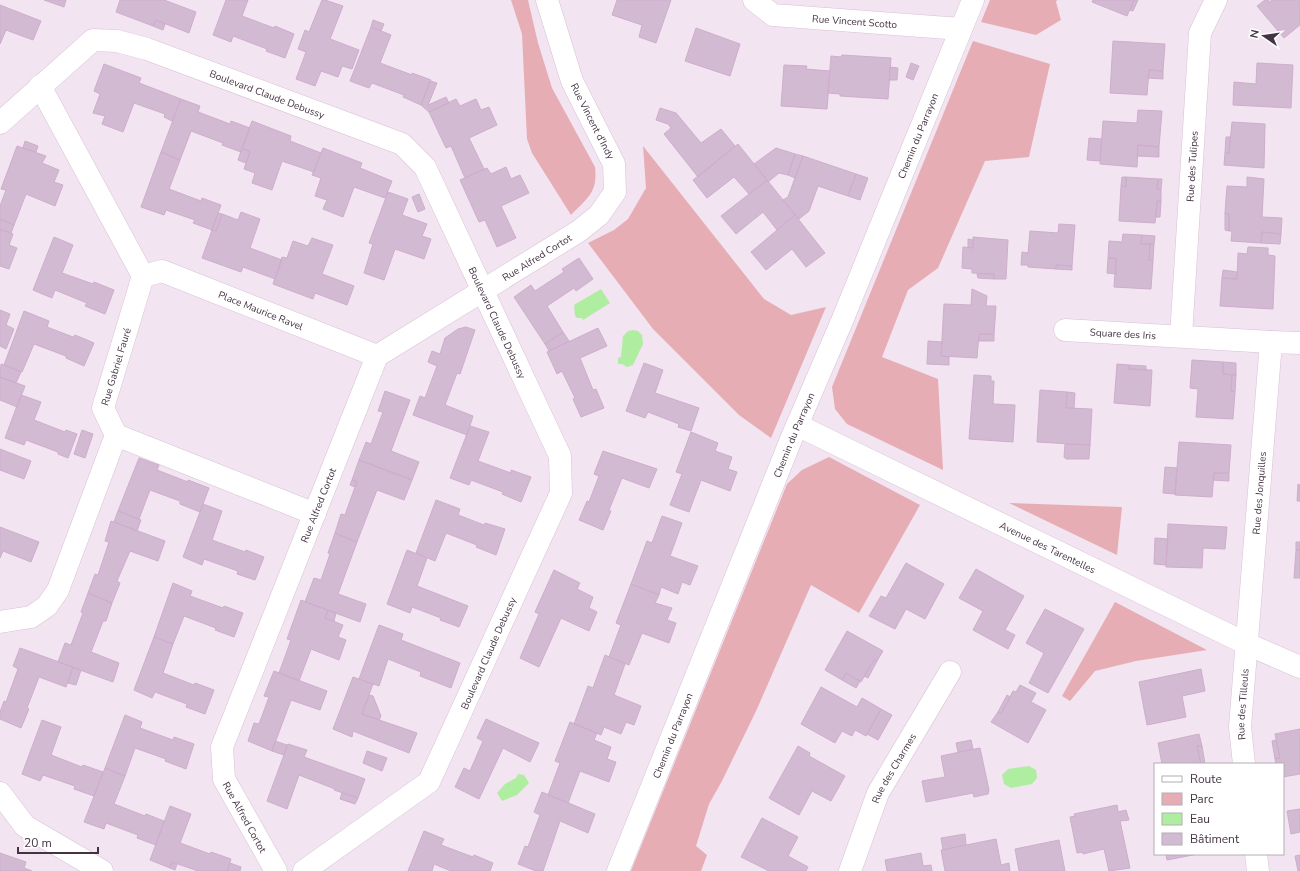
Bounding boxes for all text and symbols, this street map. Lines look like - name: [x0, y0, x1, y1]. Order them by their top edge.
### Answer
- street label: Rue Vincent Scotto: [811, 12, 898, 32]
- north arrow: [1244, 16, 1284, 56]
- text: N: [1247, 28, 1263, 40]
- street label: Boulevard Claude Debussy: [207, 67, 327, 123]
- street label: Rue Vincent d'Indy: [567, 81, 618, 163]
- street label: Chemin du Parrayon: [895, 91, 942, 181]
- street label: Rue des Tulipes: [1183, 130, 1202, 202]
- street label: Rue Alfred Cortot: [500, 231, 575, 285]
- street label: Boulevard Claude Debussy: [465, 265, 529, 382]
- street label: Place Maurice Ravel: [216, 288, 305, 334]
- street label: Square des Iris: [1089, 325, 1156, 343]
- street label: Rue Gabriel Fauré: [98, 326, 135, 407]
- street label: Chemin du Parrayon: [770, 391, 818, 480]
- street label: Rue des Jonquilles: [1250, 451, 1270, 535]
- street label: Rue Alfred Cortot: [298, 466, 340, 545]
- street label: Avenue des Tarentelles: [997, 519, 1098, 577]
- street label: Boulevard Claude Debussy: [458, 594, 520, 712]
- street label: Rue des Tilleuls: [1234, 668, 1253, 741]
- street label: Chemin du Parrayon: [650, 691, 697, 781]
- street label: Rue des Charmes: [869, 731, 920, 805]
- legend: [1154, 763, 1284, 855]
- text: Route: [1190, 771, 1222, 787]
- street label: Rue Alfred Cortot: [219, 779, 270, 856]
- text: Parc: [1190, 791, 1214, 807]
- text: Eau: [1190, 811, 1210, 827]
- scale bar: [18, 829, 98, 855]
- text: Bâtiment: [1190, 831, 1240, 847]
- text: 20 m: [24, 835, 52, 851]

